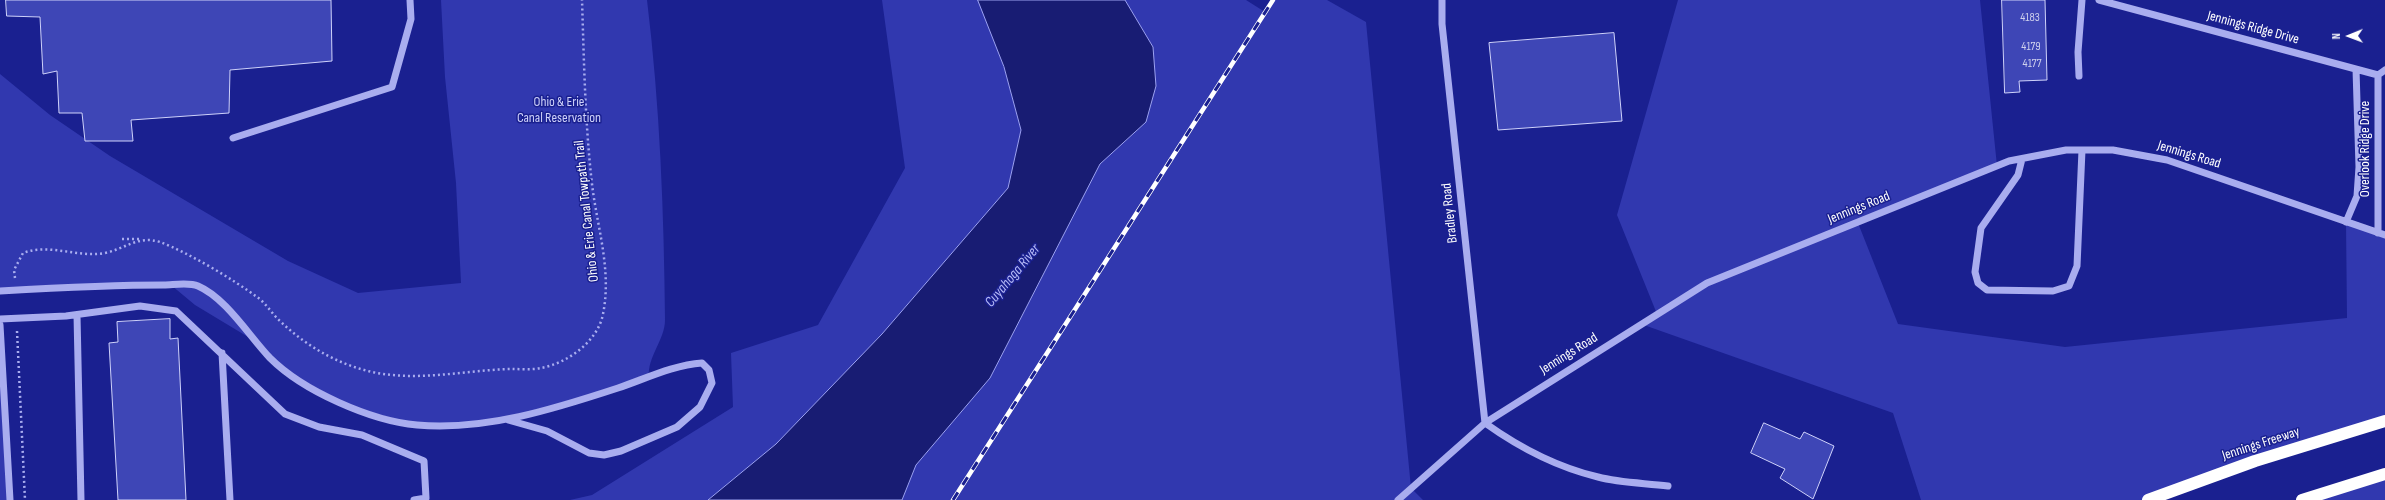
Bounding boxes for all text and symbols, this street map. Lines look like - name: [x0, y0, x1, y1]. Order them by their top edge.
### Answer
- street label: Jennings Ridge Drive: [2205, 8, 2301, 48]
- house number: 4183: [2020, 11, 2040, 25]
- north arrow: [2329, 16, 2369, 56]
- text: N: [2330, 33, 2343, 39]
- house number: 4179: [2021, 40, 2041, 54]
- house number: 4177: [2023, 57, 2041, 71]
- park label: Ohio & Erie Canal Reservation: [517, 94, 601, 126]
- street label: Overlook Ridge Drive: [2357, 101, 2373, 197]
- street label: Jennings Road: [2155, 137, 2223, 173]
- street label: Ohio & Erie Canal Towpath Trail: [571, 139, 603, 283]
- street label: Bradley Road: [1438, 182, 1462, 244]
- street label: Jennings Road: [1826, 188, 1892, 228]
- water label: Cuyahoga River: [981, 241, 1045, 311]
- street label: Jennings Road: [1537, 330, 1601, 378]
- street label: Jennings Freeway: [2220, 424, 2302, 464]

